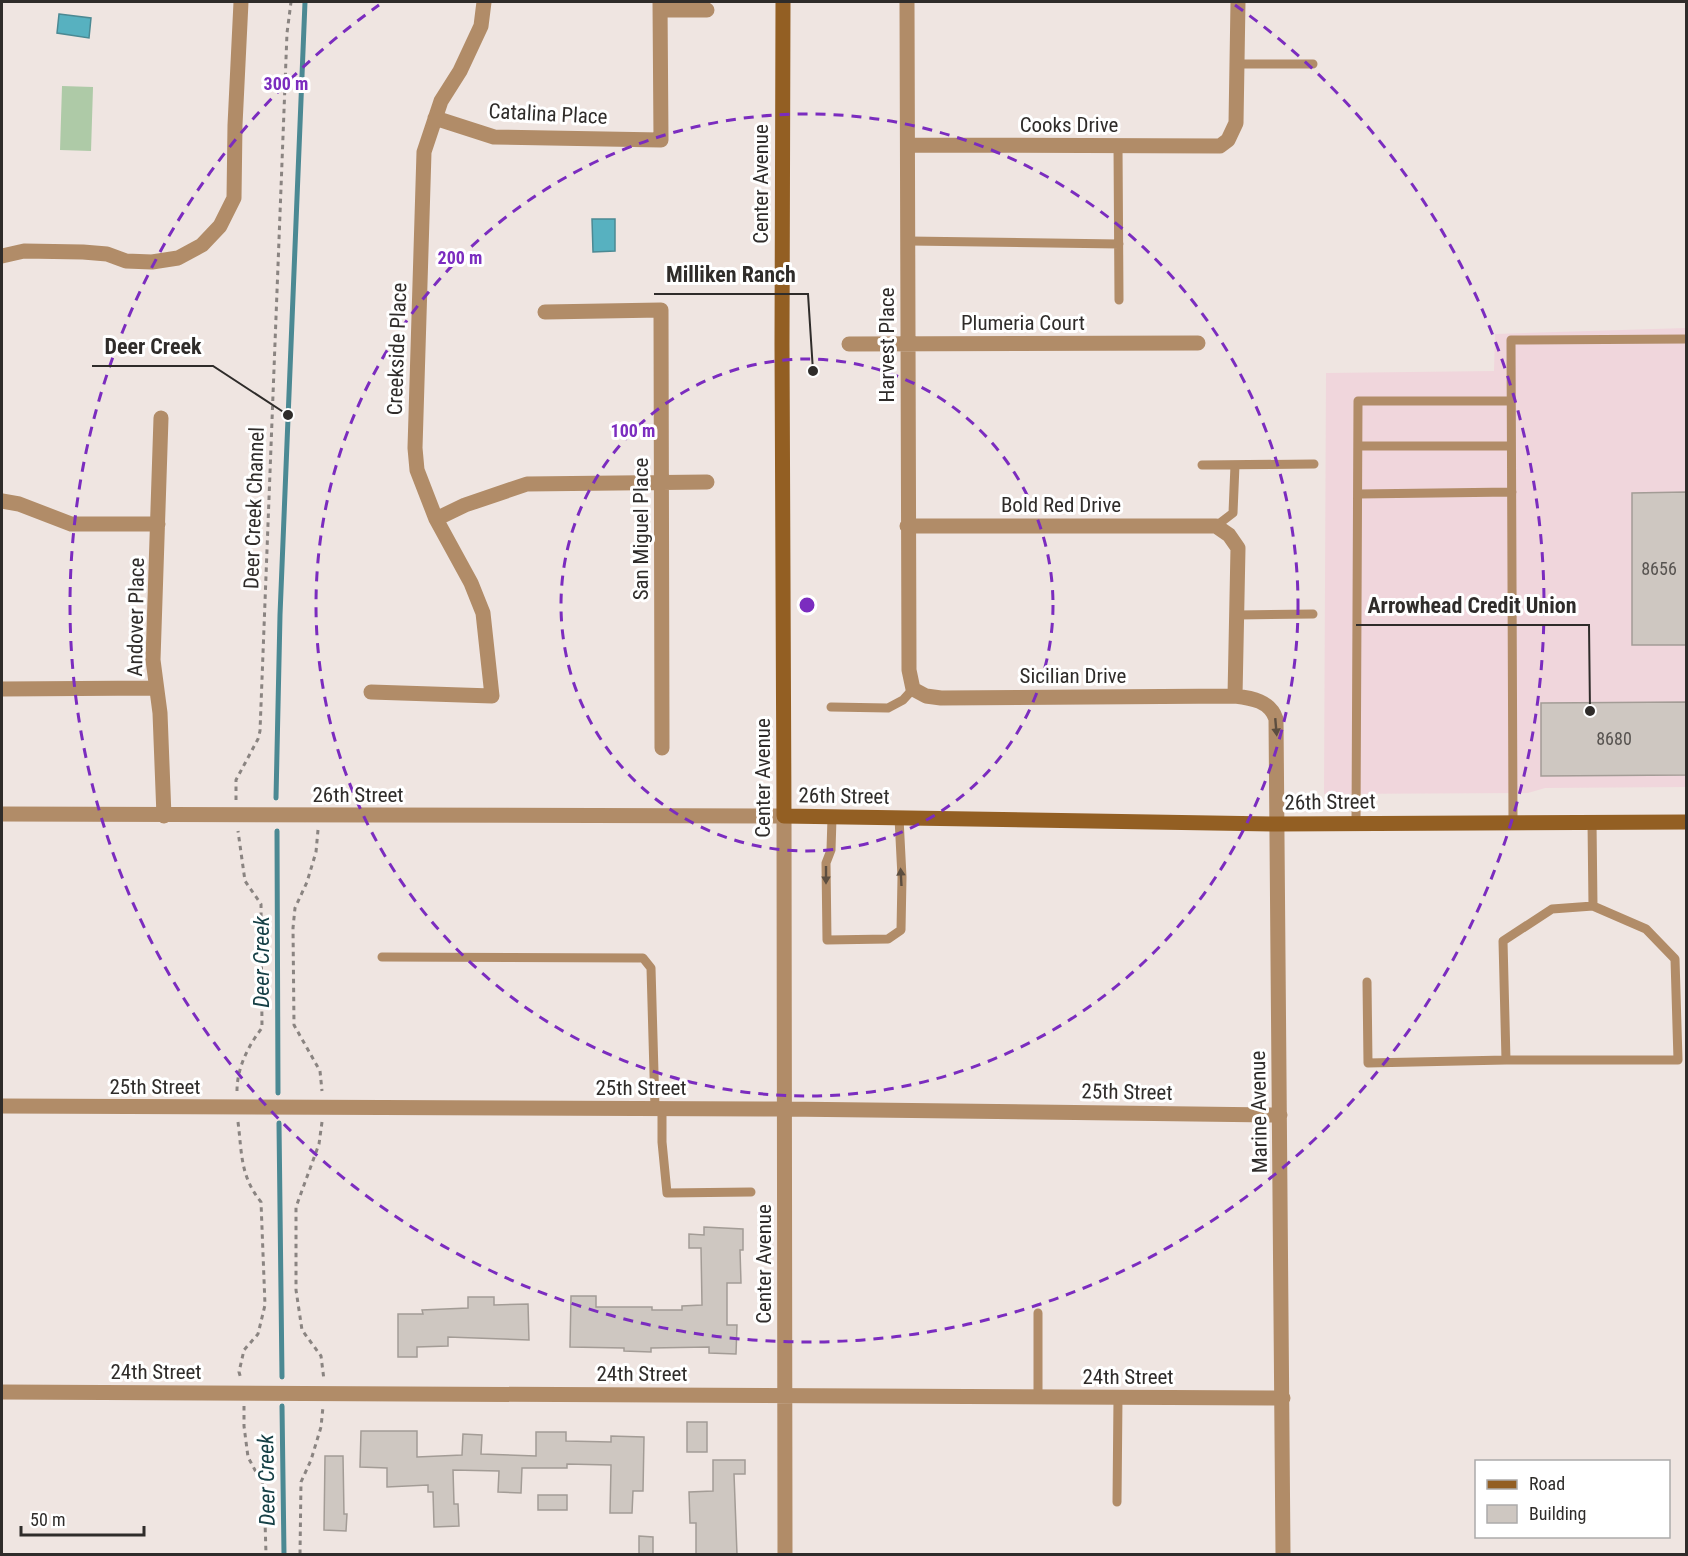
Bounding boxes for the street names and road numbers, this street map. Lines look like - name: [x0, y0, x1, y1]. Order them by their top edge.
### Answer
- street label: Catalina Place: [488, 99, 608, 129]
- street label: Cooks Drive: [1020, 113, 1119, 137]
- street label: Center Avenue: [749, 124, 773, 244]
- street label: Creekside Place: [383, 282, 411, 416]
- street label: Harvest Place: [875, 287, 899, 403]
- street label: Plumeria Court: [961, 311, 1085, 335]
- street label: Deer Creek Channel: [239, 427, 269, 589]
- street label: San Miguel Place: [629, 458, 653, 600]
- street label: Bold Red Drive: [1001, 493, 1121, 517]
- street label: Andover Place: [123, 557, 149, 677]
- street label: Sicilian Drive: [1020, 664, 1127, 688]
- street label: Center Avenue: [751, 718, 775, 838]
- street label: 26th Street: [312, 783, 404, 807]
- street label: 26th Street: [798, 783, 890, 809]
- street label: 26th Street: [1284, 789, 1376, 815]
- street label: Marine Avenue: [1246, 1050, 1272, 1173]
- street label: 25th Street: [109, 1075, 201, 1099]
- street label: 25th Street: [595, 1076, 687, 1100]
- street label: 25th Street: [1081, 1079, 1173, 1105]
- street label: Center Avenue: [752, 1204, 776, 1324]
- street label: 24th Street: [110, 1360, 202, 1384]
- street label: 24th Street: [596, 1362, 688, 1386]
- street label: 24th Street: [1082, 1365, 1174, 1389]

